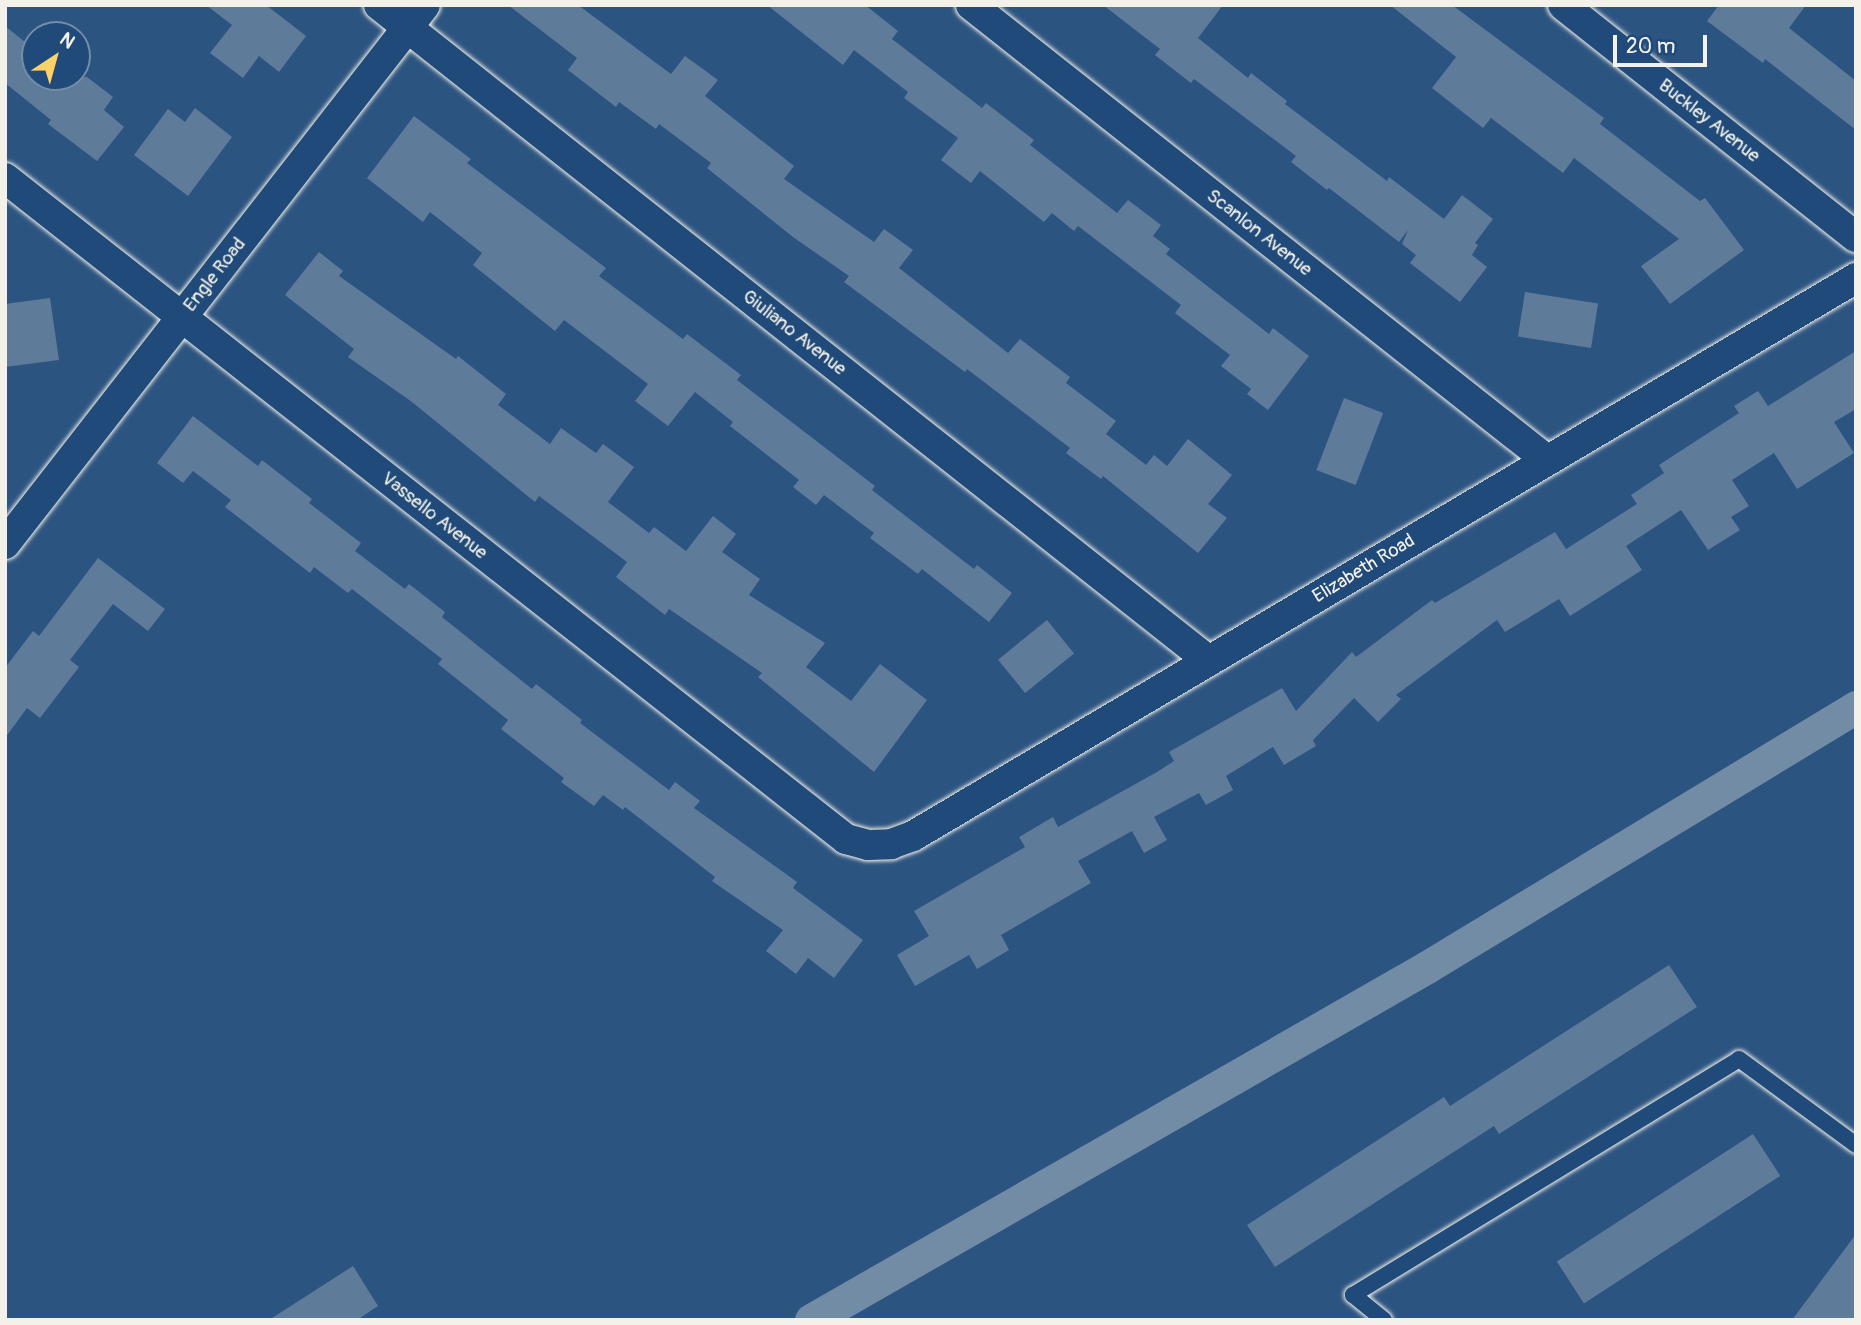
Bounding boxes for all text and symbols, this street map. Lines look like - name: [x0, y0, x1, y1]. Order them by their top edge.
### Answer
- north arrow: [21, 21, 91, 91]
- scale bar: [1616, 21, 1710, 65]
- text: N: [55, 27, 79, 54]
- text: 20 m: [1626, 33, 1675, 60]
- street label: Buckley Avenue: [1654, 74, 1764, 168]
- street label: Scanlon Avenue: [1202, 185, 1316, 281]
- street label: Engle Road: [179, 233, 251, 317]
- street label: Giuliano Avenue: [738, 285, 850, 381]
- street label: Vassello Avenue: [376, 468, 492, 564]
- street label: Elizabeth Road: [1309, 530, 1419, 608]

